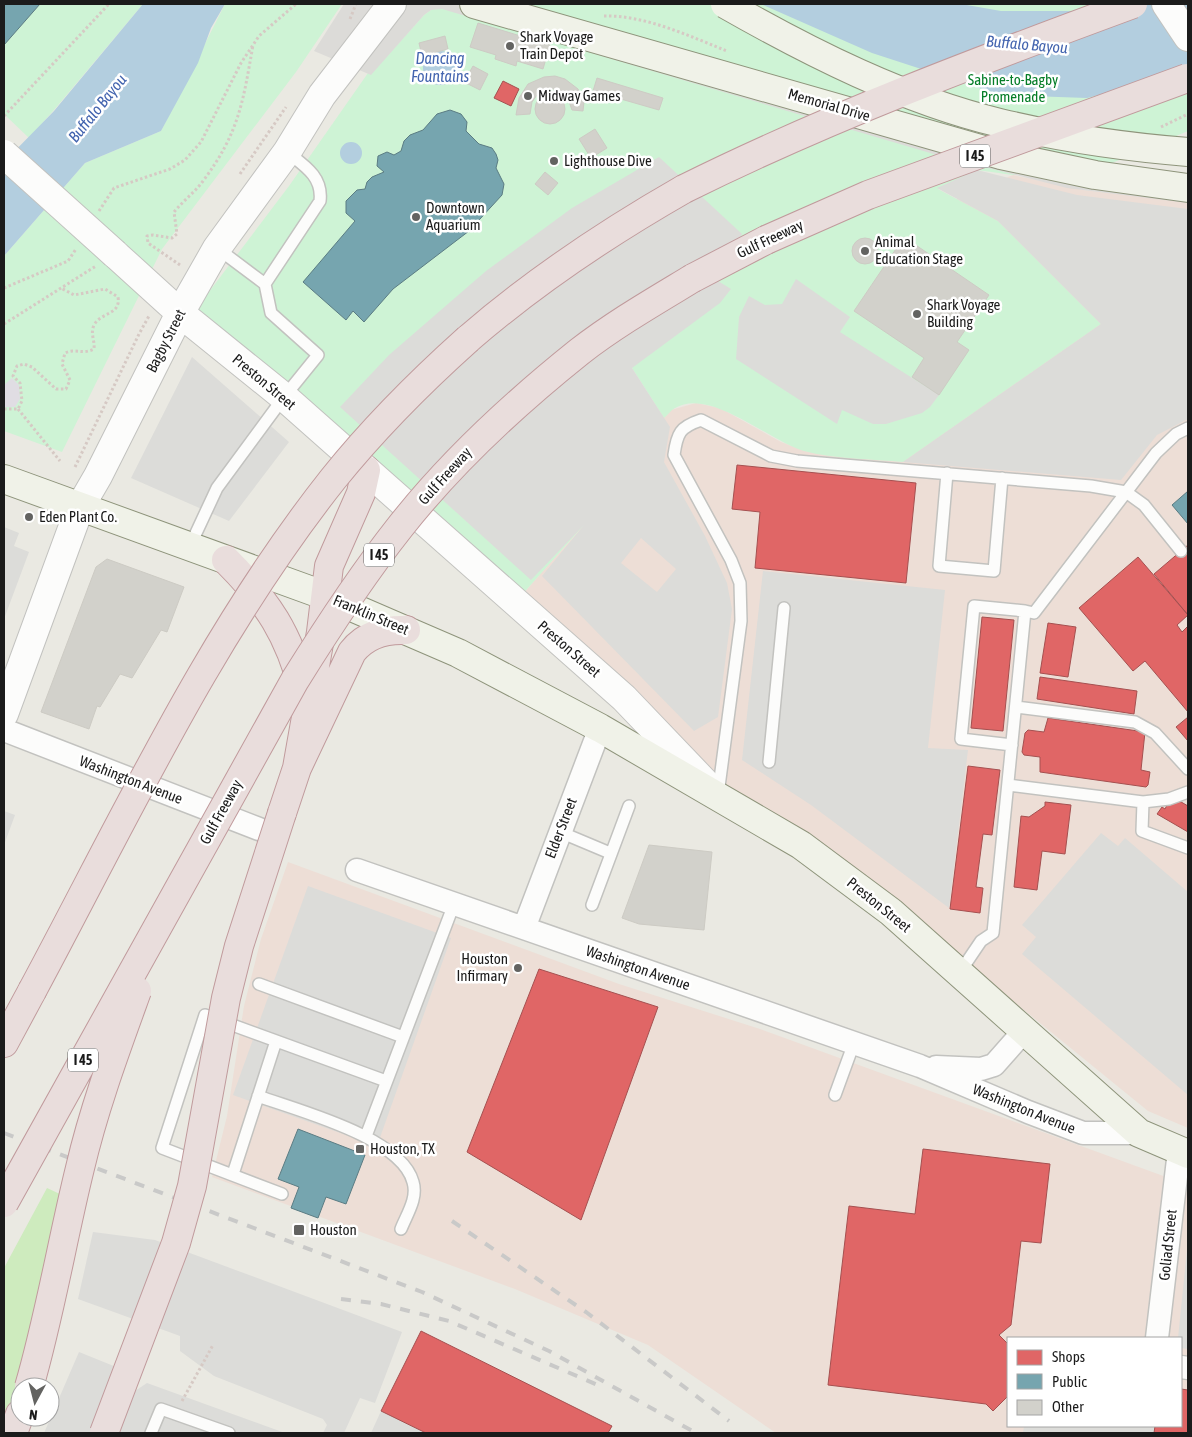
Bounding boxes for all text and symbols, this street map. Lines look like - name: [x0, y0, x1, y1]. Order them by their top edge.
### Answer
- place label: Shark Voyage Train Depot: [520, 28, 594, 62]
- water label: Buffalo Bayou: [985, 31, 1069, 58]
- marker: Shark Voyage Train Depot: [504, 40, 516, 52]
- water label: Dancing Fountains: [411, 49, 469, 85]
- water label: Buffalo Bayou: [64, 70, 131, 146]
- park label: Sabine-to-Bagby Promenade: [968, 71, 1058, 105]
- street label: Memorial Drive: [786, 85, 872, 124]
- place label: Midway Games: [538, 87, 620, 104]
- marker: Midway Games: [522, 90, 534, 102]
- road number: I 45: [960, 144, 990, 168]
- place label: Lighthouse Dive: [564, 152, 652, 169]
- marker: Lighthouse Dive: [548, 155, 560, 167]
- place label: Downtown Aquarium: [426, 199, 485, 233]
- marker: Downtown Aquarium: [410, 211, 422, 223]
- street label: Gulf Freeway: [734, 216, 806, 261]
- place label: Animal Education Stage: [875, 233, 963, 267]
- marker: Animal Education Stage: [859, 245, 871, 257]
- place label: Shark Voyage Building: [927, 296, 1001, 330]
- street label: Bagby Street: [142, 306, 189, 375]
- marker: Shark Voyage Building: [911, 308, 923, 320]
- street label: Preston Street: [229, 350, 299, 413]
- street label: Gulf Freeway: [415, 444, 475, 508]
- place label: Eden Plant Co.: [39, 508, 117, 525]
- marker: Eden Plant Co.: [23, 511, 35, 523]
- road number: I 45: [364, 544, 394, 566]
- street label: Franklin Street: [331, 591, 412, 638]
- street label: Preston Street: [535, 617, 604, 680]
- street label: Washington Avenue: [77, 752, 185, 807]
- street label: Gulf Freeway: [196, 777, 245, 847]
- street label: Elder Street: [541, 795, 580, 861]
- street label: Preston Street: [844, 874, 915, 936]
- street label: Washington Avenue: [584, 942, 693, 993]
- place label: Houston Infirmary: [457, 950, 508, 984]
- marker: Houston Infirmary: [512, 962, 524, 974]
- road number: I 45: [68, 1048, 98, 1072]
- street label: Washington Avenue: [970, 1080, 1078, 1137]
- place label: Houston, TX: [370, 1140, 435, 1157]
- marker: Houston, TX: [354, 1143, 366, 1155]
- street label: Goliad Street: [1155, 1209, 1180, 1281]
- place label: Houston: [310, 1221, 357, 1238]
- marker: Houston: [292, 1223, 306, 1237]
- legend: [1007, 1337, 1182, 1427]
- text: Shops: [1052, 1348, 1085, 1365]
- text: Public: [1052, 1373, 1087, 1390]
- north arrow: [10, 1377, 60, 1427]
- text: Other: [1052, 1398, 1084, 1415]
- text: N: [28, 1406, 38, 1423]

